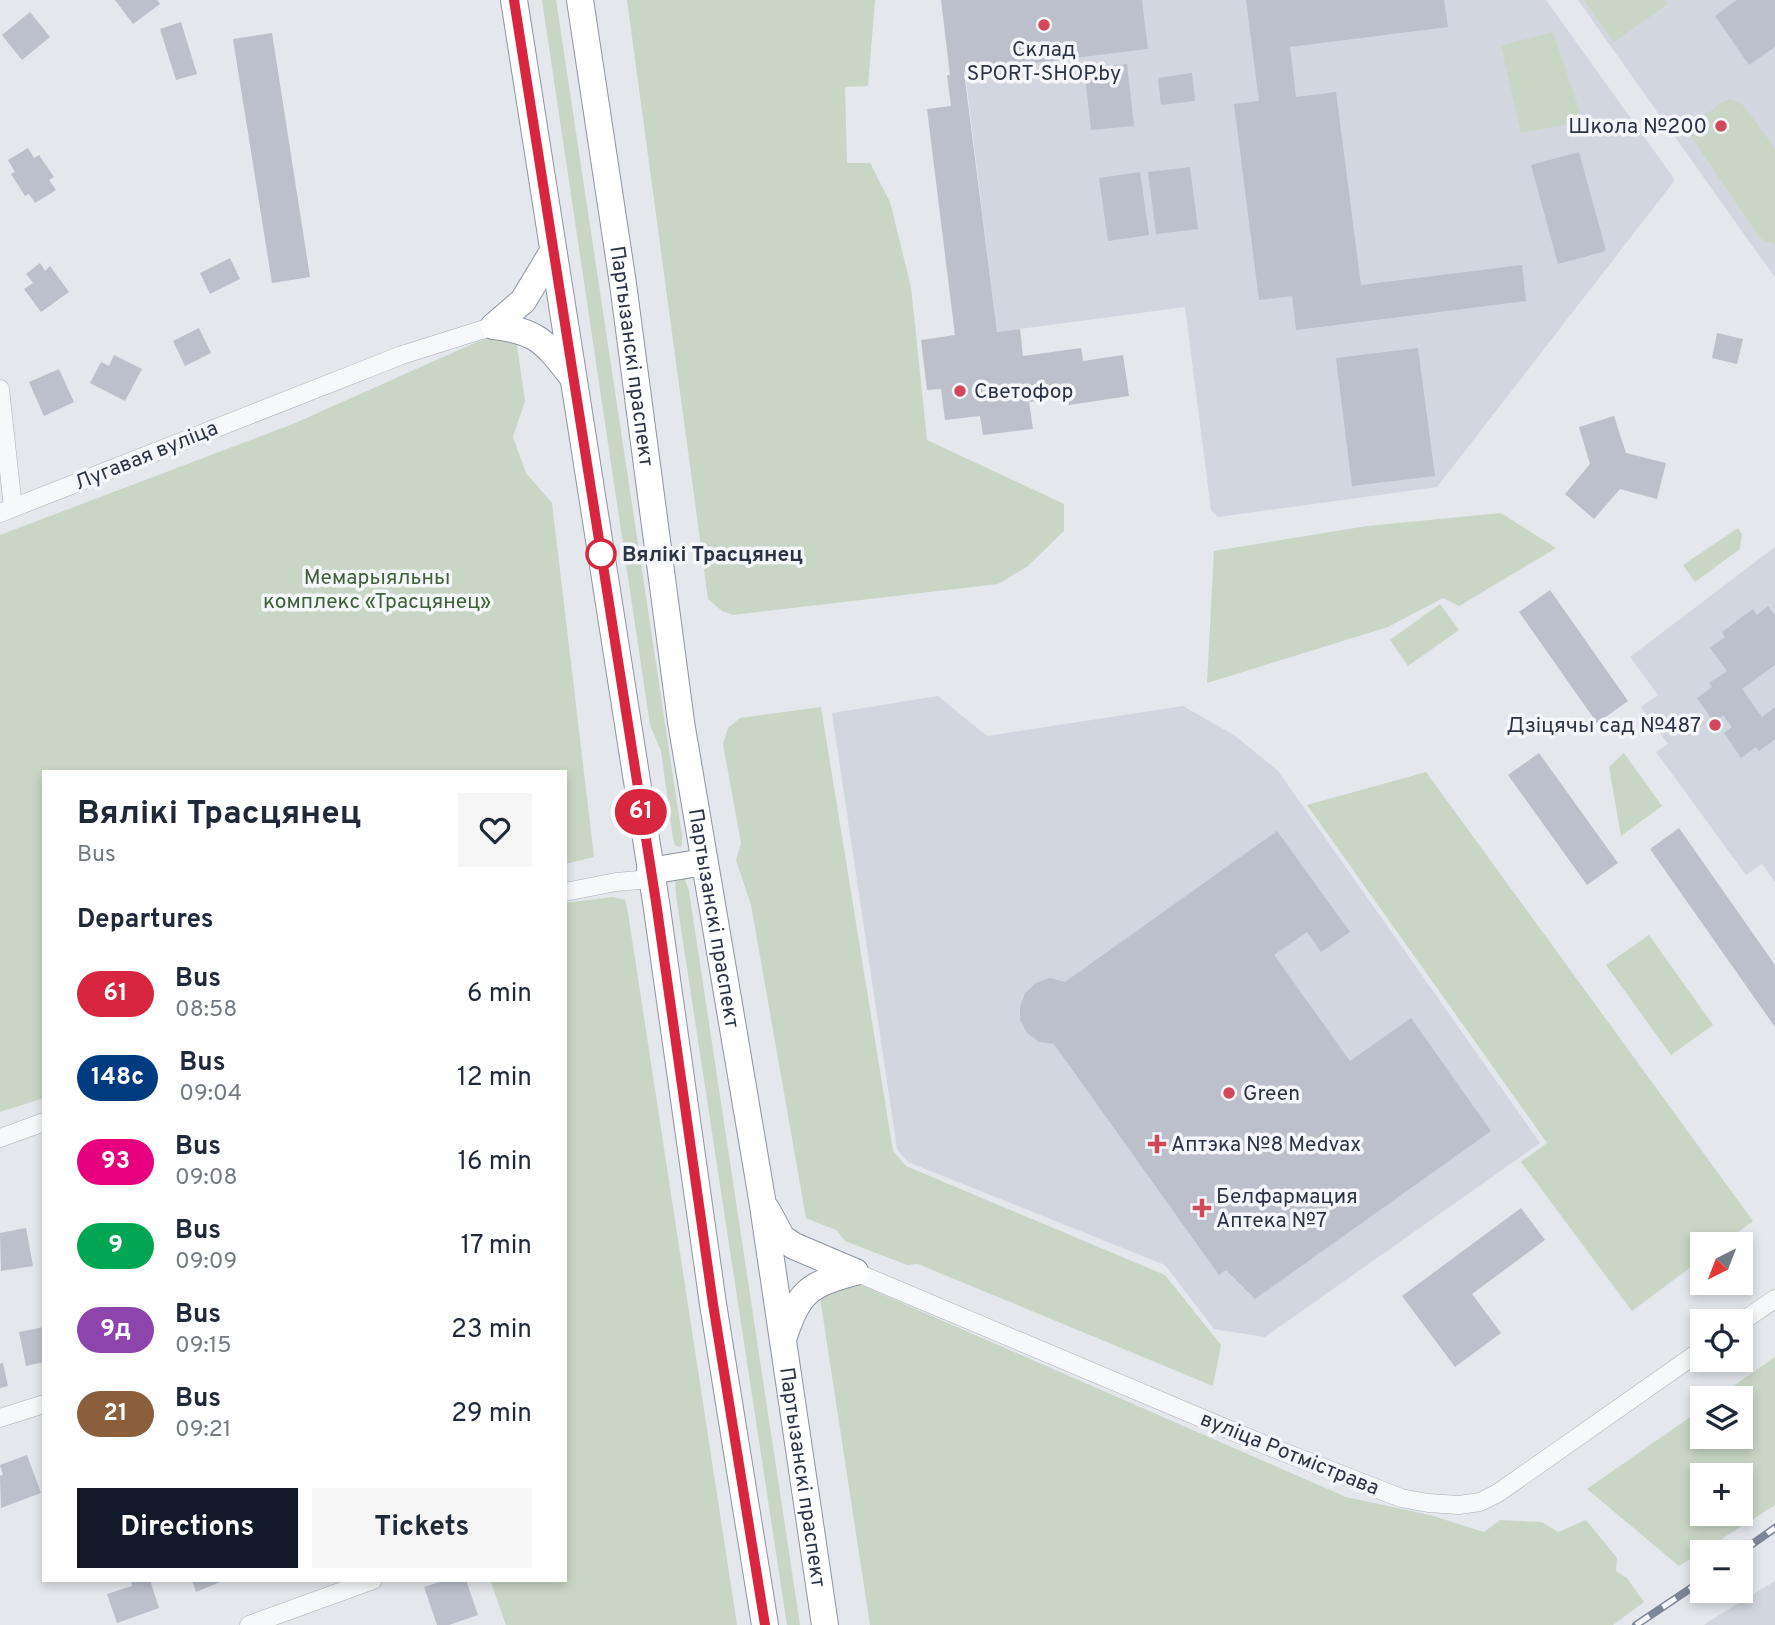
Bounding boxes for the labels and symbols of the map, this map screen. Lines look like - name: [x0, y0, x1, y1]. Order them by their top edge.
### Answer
- marker: Склад SPORT-SHOP.by: [1036, 17, 1052, 33]
- place label: Склад SPORT-SHOP.by: [967, 37, 1121, 88]
- place label: Школа №200: [1568, 114, 1707, 141]
- marker: Школа №200: [1713, 118, 1729, 134]
- street label: Партызанскі праспект: [602, 244, 659, 468]
- place label: Светофор: [974, 379, 1073, 406]
- marker: Светофор: [952, 383, 968, 399]
- street label: Лугавая вуліца: [71, 415, 222, 497]
- marker: Вялікі Трасцянец: [586, 539, 616, 569]
- place label: Вялікі Трасцянец: [622, 542, 803, 569]
- park label: Мемарыяльны комплекс «Трасцянец»: [263, 565, 491, 616]
- place label: Дзіцячы сад №487: [1507, 713, 1701, 740]
- marker: Дзіцячы сад №487: [1707, 717, 1723, 733]
- line badge: 61: [610, 789, 672, 835]
- street label: Партызанскі праспект: [681, 807, 745, 1030]
- place label: Green: [1243, 1081, 1300, 1108]
- marker: Green: [1221, 1085, 1237, 1101]
- place label: Аптэка №8 Medvax: [1171, 1132, 1361, 1159]
- marker: Аптэка №8 Medvax: [1149, 1136, 1165, 1152]
- place label: Белфармация Аптека №7: [1216, 1184, 1358, 1235]
- marker: Белфармация Аптека №7: [1194, 1200, 1210, 1216]
- north arrow: [1690, 1232, 1754, 1295]
- street label: Партызанскі праспект: [772, 1365, 831, 1589]
- street label: вуліца Ротмістрава: [1196, 1406, 1383, 1503]

